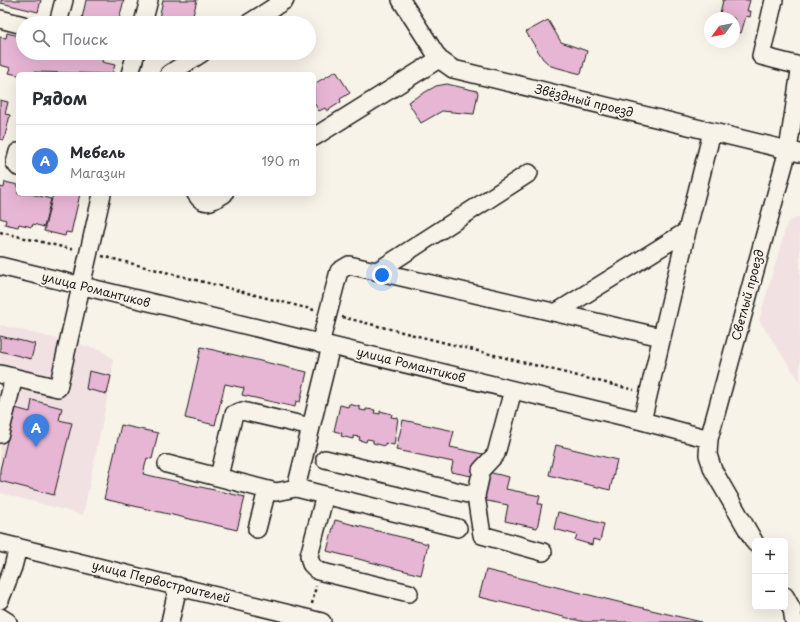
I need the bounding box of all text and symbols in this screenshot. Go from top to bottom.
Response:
north arrow [704,12,740,48]
search box [16,16,316,60]
icon: search [30,27,52,49]
text: Поиск [62,27,108,50]
street label: Звёздный проезд [533,79,636,121]
text: Рядом [32,85,87,111]
text: Мебель [70,140,125,163]
text: A [40,151,50,170]
text: 190 m [261,151,300,170]
text: Магазин [70,163,126,182]
street label: Светлый проезд [726,247,768,342]
your location [372,265,392,285]
street label: улица Романтиков [40,267,152,311]
street label: улица Романтиков [355,342,467,386]
pin: A [23,414,49,447]
map controls [752,538,788,610]
button: + [752,538,788,574]
street label: улица Первостроителей [90,555,232,607]
button: − [752,574,788,610]

